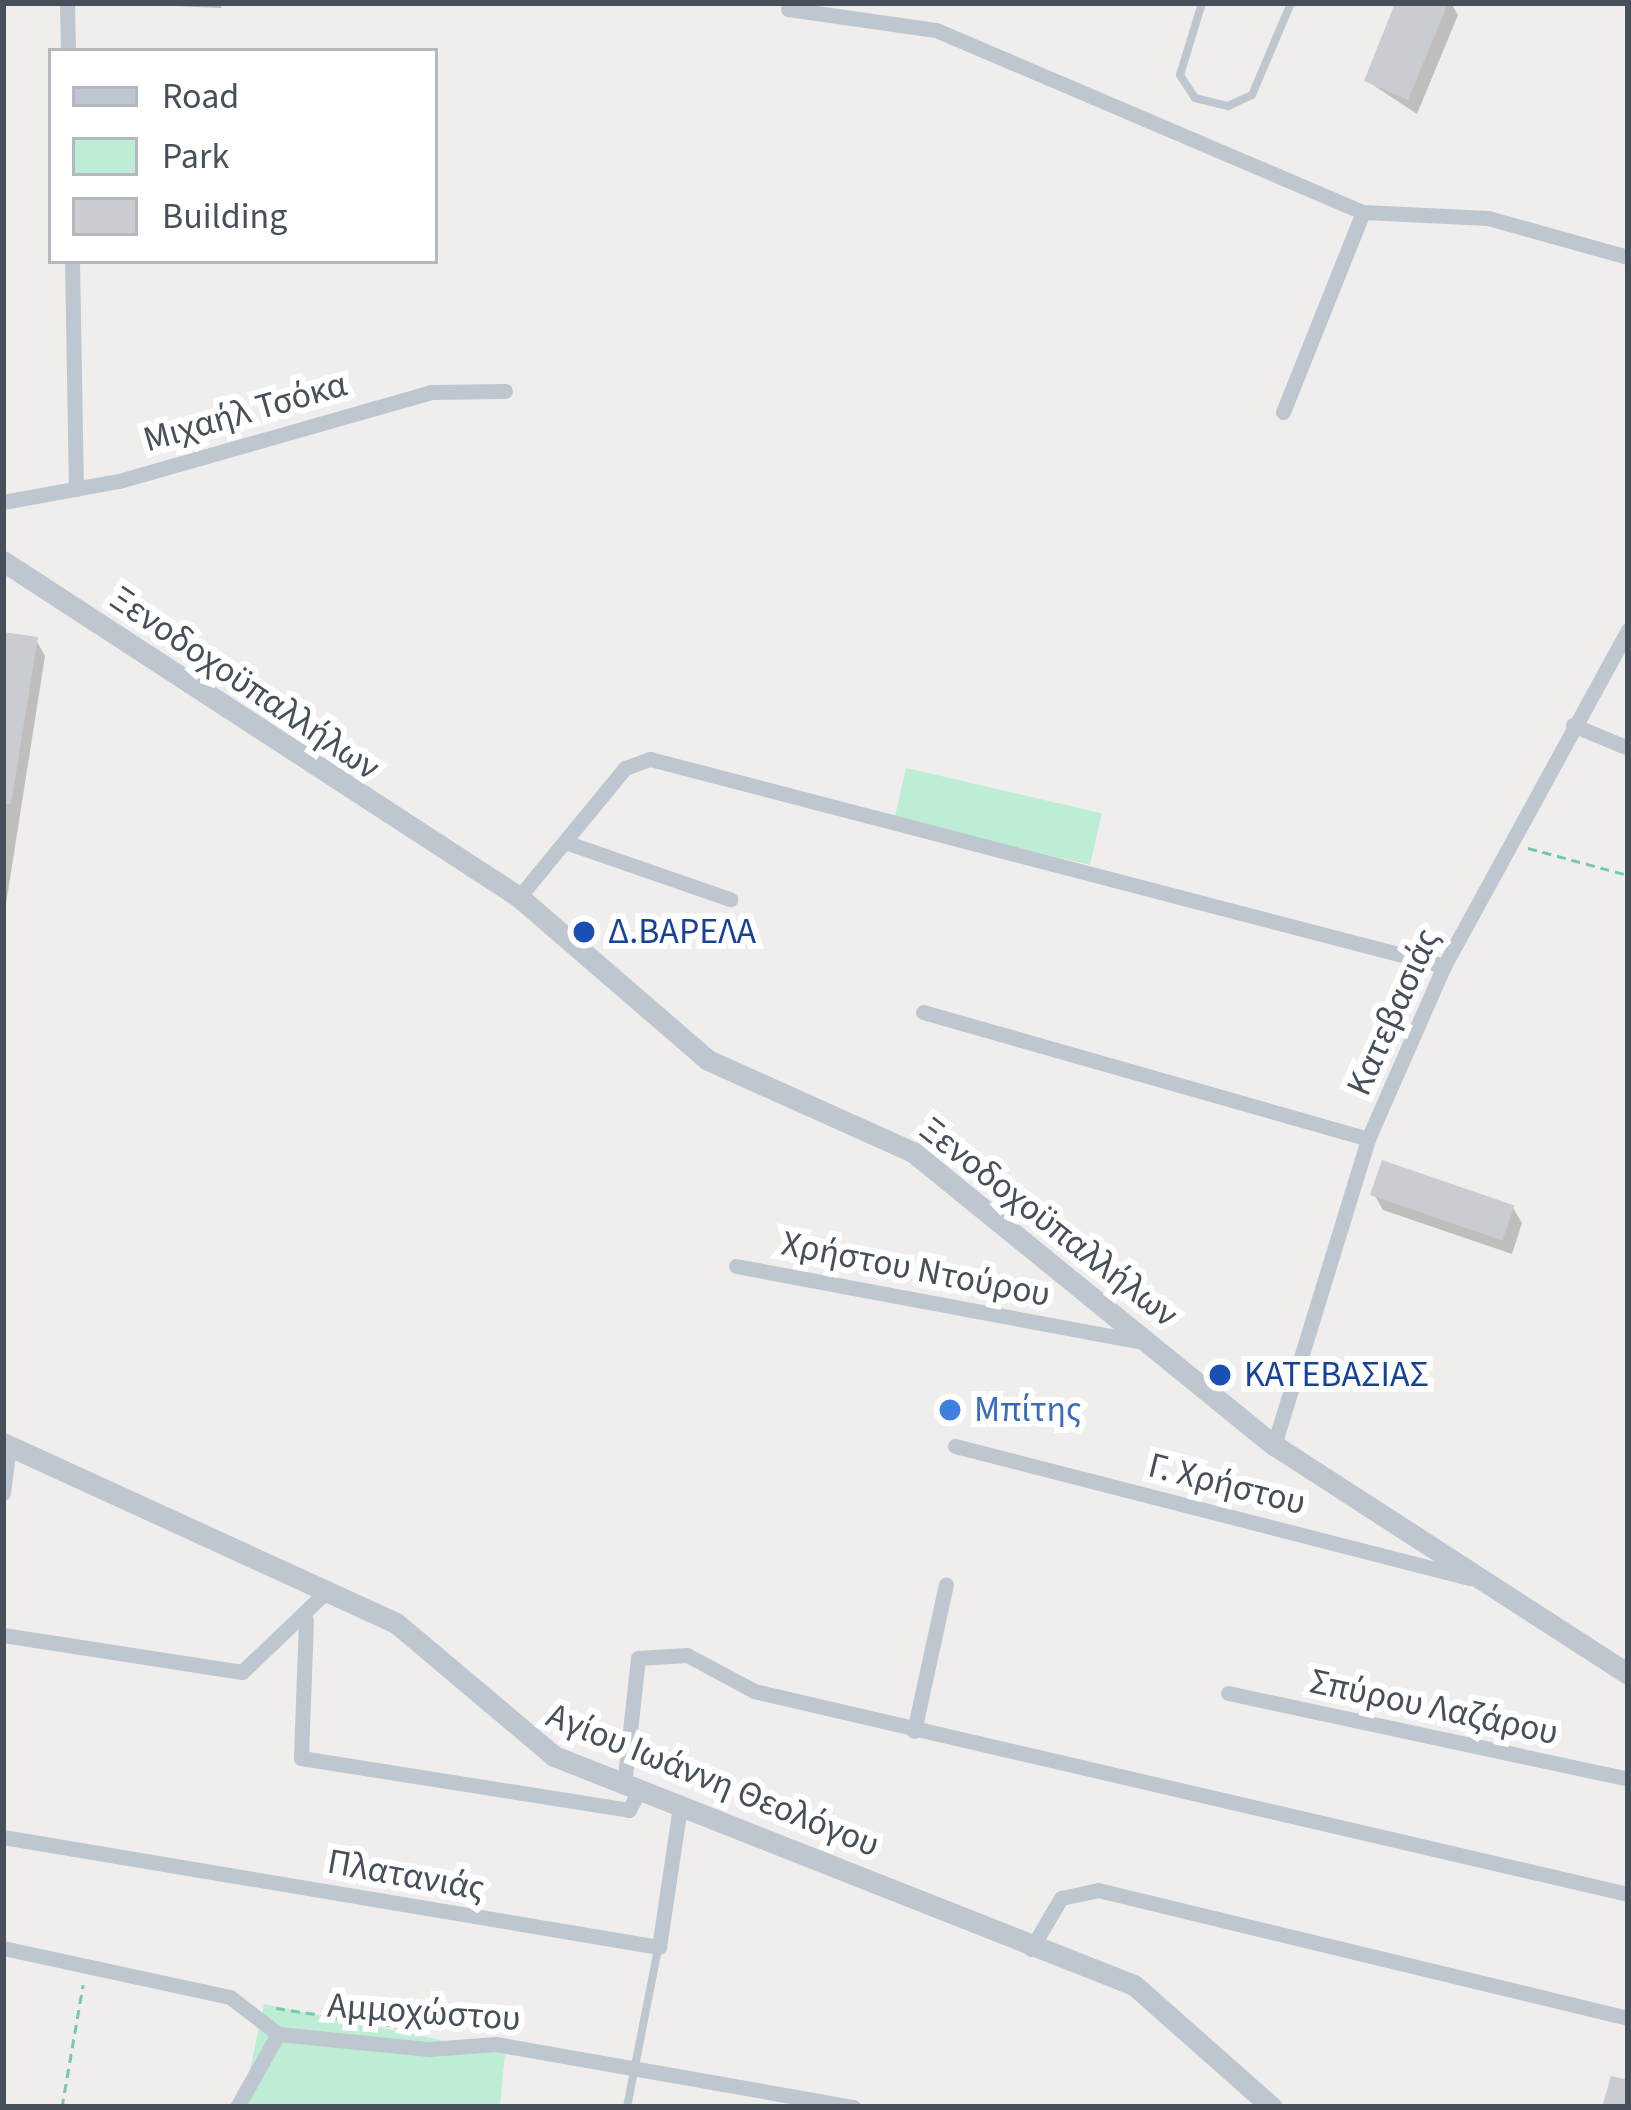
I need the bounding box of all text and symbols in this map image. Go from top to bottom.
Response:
legend [48,48,438,264]
text: Road [162,71,239,122]
text: Park [162,131,229,182]
text: Building [162,191,287,242]
street label: Μιχαήλ Τσόκα [138,362,352,462]
street label: Ξενοδοχοϋπαλλήλων [102,577,388,789]
place label: Δ.ΒΑΡΕΛΑ [608,910,756,954]
marker: Δ.ΒΑΡΕΛΑ [571,919,597,945]
street label: Κατεβασιάς [1337,922,1449,1102]
street label: Ξενοδοχοϋπαλλήλων [911,1108,1187,1336]
street label: Χρήστου Ντούρου [778,1222,1054,1316]
place label: ΚΑΤΕΒΑΣΙΑΣ [1244,1353,1429,1397]
marker: ΚΑΤΕΒΑΣΙΑΣ [1207,1362,1233,1388]
place label: Μπίτης [974,1388,1081,1432]
marker: Μπίτης [937,1397,963,1423]
street label: Γ. Χρήστου [1144,1444,1310,1524]
street label: Σπύρου Λαζάρου [1306,1660,1562,1754]
street label: Αγίου Ιωάννη Θεολόγου [541,1694,885,1866]
street label: Πλατανιάς [324,1840,488,1910]
street label: Αμμοχώστου [326,1984,522,2040]

